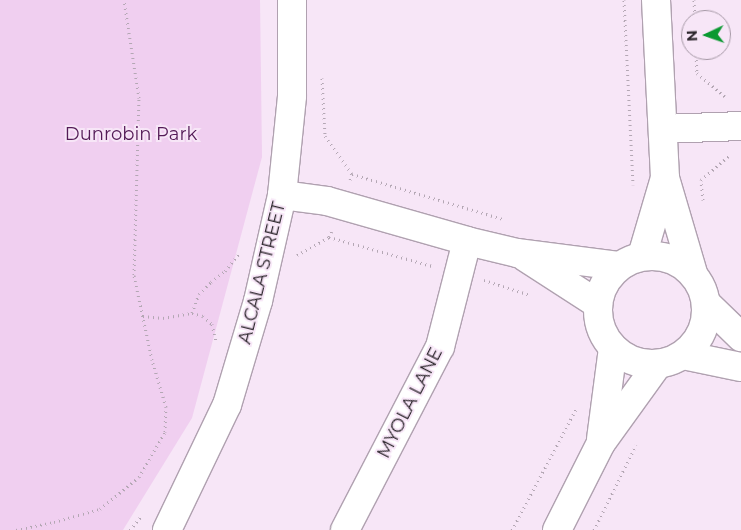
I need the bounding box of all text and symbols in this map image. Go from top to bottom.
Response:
north arrow [681,10,731,60]
text: N [683,30,701,42]
park label: Dunrobin Park [65,123,197,145]
street label: ALCALA STREET [234,200,290,346]
street label: MYOLA LANE [373,344,447,462]

